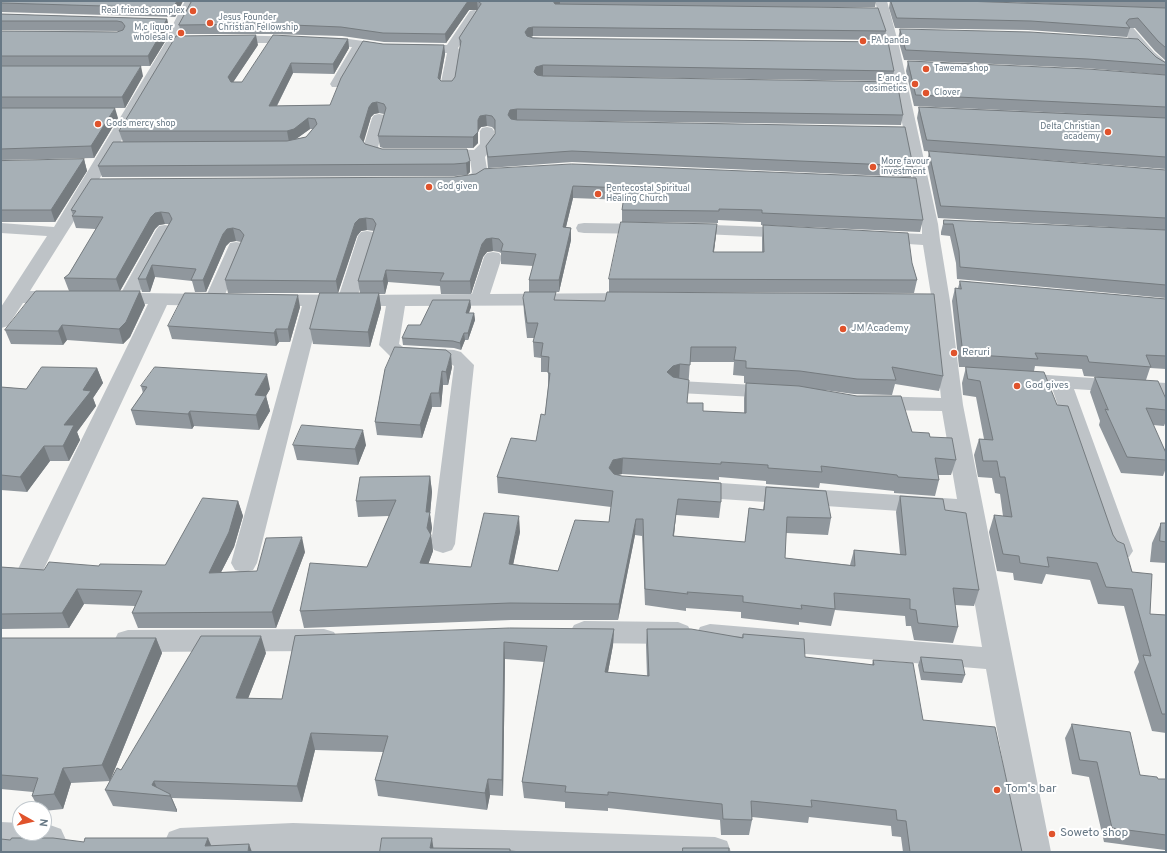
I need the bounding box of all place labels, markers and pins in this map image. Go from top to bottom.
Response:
place label: Real friends complex [101,6,185,16]
marker: Real friends complex [188,6,198,16]
place label: Jesus Founder Christian Fellowship [218,13,298,34]
marker: Jesus Founder Christian Fellowship [205,18,215,28]
place label: M,c liquor wholesale [133,23,173,44]
marker: M,c liquor wholesale [176,28,186,38]
marker: PA banda [858,36,868,46]
place label: PA banda [871,36,909,46]
marker: Tawema shop [921,64,931,74]
place label: Tawema shop [934,64,989,74]
place label: E and e cosimetics [864,74,907,95]
marker: E and e cosimetics [910,79,920,89]
marker: Clover [921,88,931,98]
place label: Clover [934,88,960,98]
marker: Gods mercy shop [93,119,103,129]
place label: Gods mercy shop [106,119,176,129]
place label: Delta Christian academy [1040,122,1100,143]
marker: Delta Christian academy [1103,127,1113,137]
place label: More favour investment [881,157,929,178]
marker: More favour investment [868,162,878,172]
marker: God given [424,182,434,192]
place label: God given [437,182,477,192]
place label: Pentecostal Spiritual Healing Church [606,184,690,205]
marker: Pentecostal Spiritual Healing Church [593,189,603,199]
place label: JM Academy [851,323,909,335]
marker: JM Academy [838,324,848,334]
place label: Reruri [962,347,990,359]
marker: Reruri [949,348,959,358]
place label: God gives [1025,380,1069,392]
marker: God gives [1012,381,1022,391]
place label: Tom's bar [1005,783,1057,797]
marker: Tom's bar [992,785,1002,795]
place label: Soweto shop [1060,827,1128,841]
marker: Soweto shop [1047,829,1057,839]

